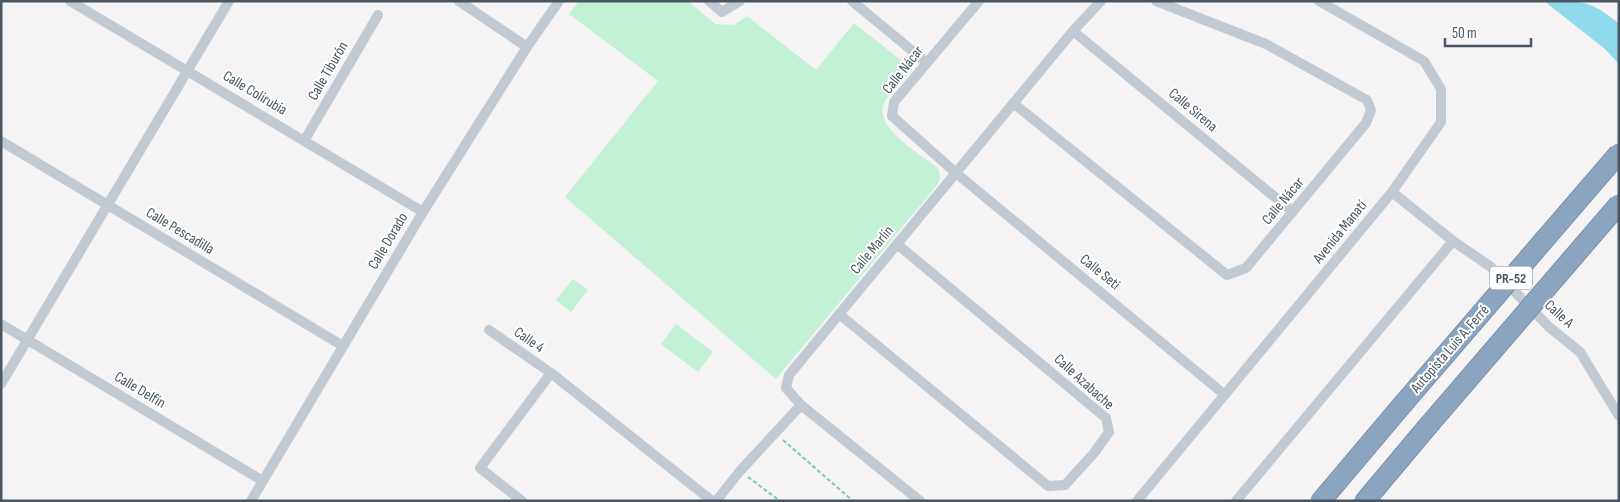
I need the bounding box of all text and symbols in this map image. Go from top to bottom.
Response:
scale bar [1445,15,1531,47]
text: 50 m [1452,24,1477,43]
street label: Calle Tiburón [304,38,352,104]
street label: Calle Nácar [878,42,928,98]
street label: Calle Colirubia [219,66,291,120]
street label: Calle Sirena [1165,84,1222,136]
street label: Calle Nácar [1258,173,1309,229]
street label: Avenida Manatí [1308,196,1371,268]
street label: Calle Pescadilla [142,203,218,259]
street label: Calle Dorado [364,209,412,273]
street label: Calle Marlín [846,222,898,278]
street label: Calle Seti [1076,250,1124,294]
road number: PR-52 [1490,266,1532,290]
street label: Calle A [1540,296,1578,333]
street label: Autopista Luis A. Ferré [1406,301,1493,398]
street label: Calle 4 [510,323,548,357]
street label: Calle Azabache [1050,350,1118,414]
street label: Calle Delfín [111,367,169,413]

